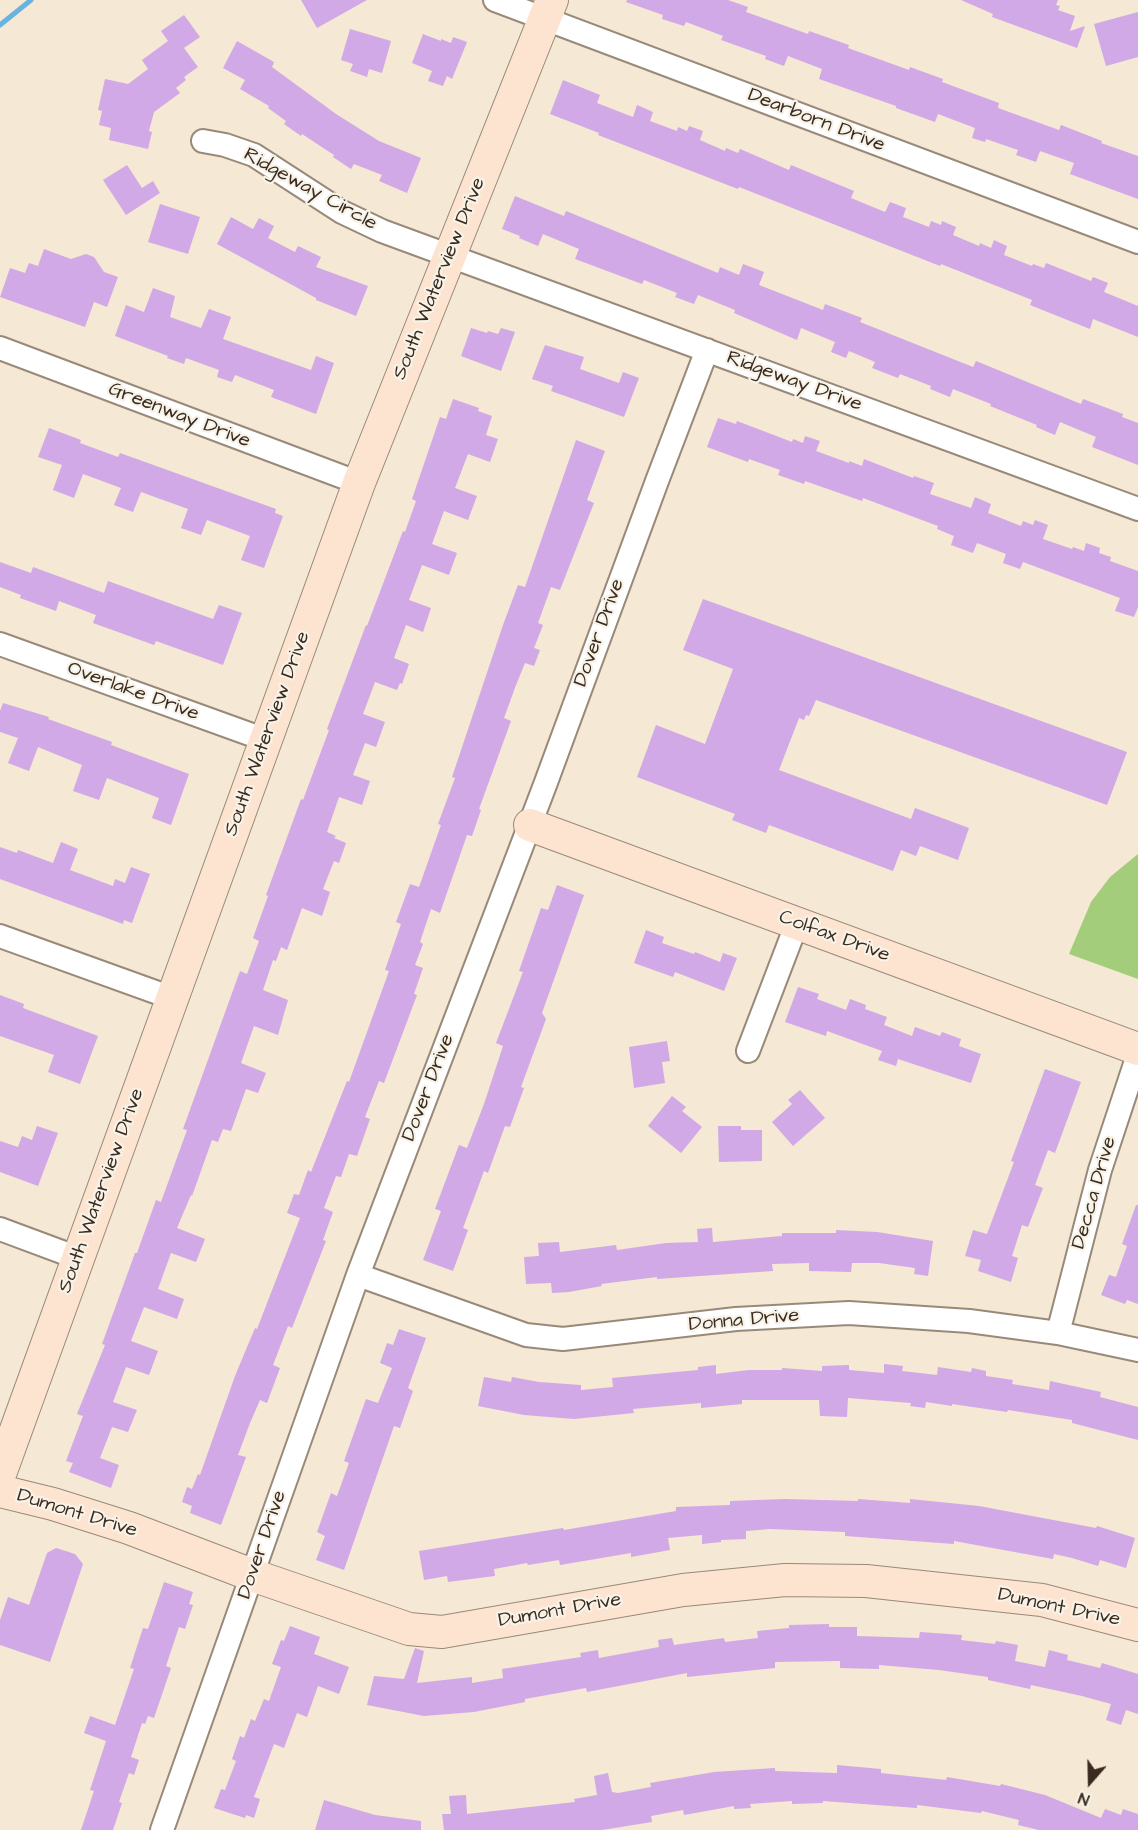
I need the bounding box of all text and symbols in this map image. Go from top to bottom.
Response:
street label: Dearborn Drive [744,84,888,158]
street label: Ridgeway Circle [239,143,381,237]
street label: South Waterview Drive [388,174,492,384]
street label: Ridgeway Drive [723,346,865,418]
street label: Greenway Drive [105,378,253,454]
street label: Dover Drive [569,576,631,690]
street label: South Waterview Drive [220,629,316,839]
street label: Overlake Drive [64,657,202,727]
street label: Colfax Drive [775,906,893,968]
street label: Dover Drive [398,1031,460,1145]
street label: South Waterview Drive [54,1086,150,1296]
street label: Decca Drive [1068,1134,1122,1252]
street label: Donna Drive [688,1304,800,1338]
street label: Dumont Drive [14,1484,140,1544]
street label: Dover Drive [233,1488,293,1602]
street label: Dumont Drive [996,1583,1122,1633]
street label: Dumont Drive [497,1588,623,1634]
north arrow [1060,1752,1120,1812]
text: N [1075,1787,1092,1811]

